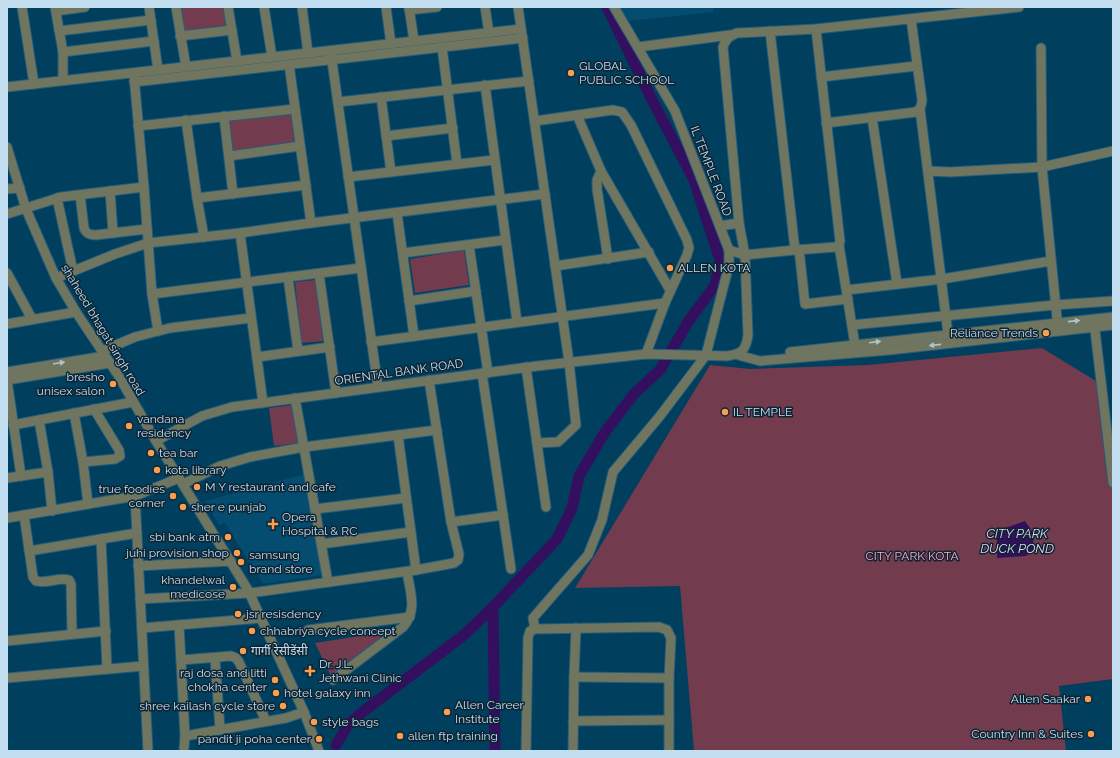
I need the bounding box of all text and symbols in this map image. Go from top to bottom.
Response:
place label: GLOBAL PUBLIC SCHOOL [579,59,674,87]
marker: GLOBAL PUBLIC SCHOOL [566,68,576,78]
street label: IL TEMPLE ROAD [687,124,735,218]
place label: ALLEN KOTA [678,261,750,275]
street label: shaheed bhagat singh road [58,262,148,398]
marker: ALLEN KOTA [665,263,675,273]
one-way arrow [1068,317,1080,324]
place label: Reliance Trends [950,326,1038,340]
marker: Reliance Trends [1041,328,1051,338]
one-way arrow [869,339,881,345]
one-way arrow [929,342,941,348]
street label: ORIENTAL BANK ROAD [334,356,465,388]
one-way arrow [53,360,65,366]
place label: bresho unisex salon [37,370,105,398]
marker: bresho unisex salon [108,379,118,389]
place label: IL TEMPLE [733,405,792,419]
marker: IL TEMPLE [720,407,730,417]
place label: vandana residency [137,412,191,440]
marker: vandana residency [124,421,134,431]
place label: tea bar [159,446,199,460]
marker: tea bar [146,448,156,458]
place label: kota library [165,463,227,477]
marker: kota library [152,465,162,475]
place label: M Y restaurant and cafe [205,480,336,494]
place label: true foodies corner [99,482,166,510]
marker: M Y restaurant and cafe [192,482,202,492]
marker: true foodies corner [168,491,178,501]
place label: sher e punjab [191,500,266,514]
marker: sher e punjab [178,502,188,512]
place label: Opera Hospital & RC [282,510,357,538]
marker: Opera Hospital & RC [267,518,279,530]
water label: CITY PARK DUCK POND [980,526,1054,556]
place label: sbi bank atm [149,530,220,544]
marker: sbi bank atm [223,532,233,542]
place label: juhi provision shop [124,546,229,560]
marker: juhi provision shop [232,548,242,558]
place label: samsung brand store [249,548,313,576]
park label: CITY PARK KOTA [866,549,959,563]
marker: samsung brand store [236,557,246,567]
place label: khandelwal medicose [161,573,226,601]
marker: khandelwal medicose [228,582,238,592]
place label: jsr resisdency [244,607,322,621]
marker: jsr resisdency [233,609,243,619]
place label: chhabriya cycle concept [260,624,396,638]
marker: chhabriya cycle concept [247,626,257,636]
place label: गार्गी रेसीडेंसी [251,643,308,658]
marker: गार्गी रेसीडेंसी [238,646,248,656]
place label: Dr. J.L. Jethwani Clinic [319,657,402,685]
marker: Dr. J.L. Jethwani Clinic [304,665,316,677]
place label: raj dosa and litti chokha center [180,666,268,694]
marker: raj dosa and litti chokha center [270,675,280,685]
place label: hotel galaxy inn [284,686,371,700]
marker: hotel galaxy inn [271,688,281,698]
place label: Allen Saakar [1011,692,1081,706]
marker: Allen Saakar [1083,694,1093,704]
place label: Allen Career Institute [455,698,525,726]
place label: shree kailash cycle store [139,699,275,713]
marker: shree kailash cycle store [278,701,288,711]
marker: Allen Career Institute [442,707,452,717]
place label: style bags [322,715,379,729]
marker: style bags [309,717,319,727]
place label: Country Inn & Suites [971,727,1083,741]
place label: allen ftp training [408,729,498,743]
marker: Country Inn & Suites [1086,729,1096,739]
marker: allen ftp training [395,731,405,741]
place label: pandit ji poha center [198,732,312,746]
marker: pandit ji poha center [314,734,324,744]

